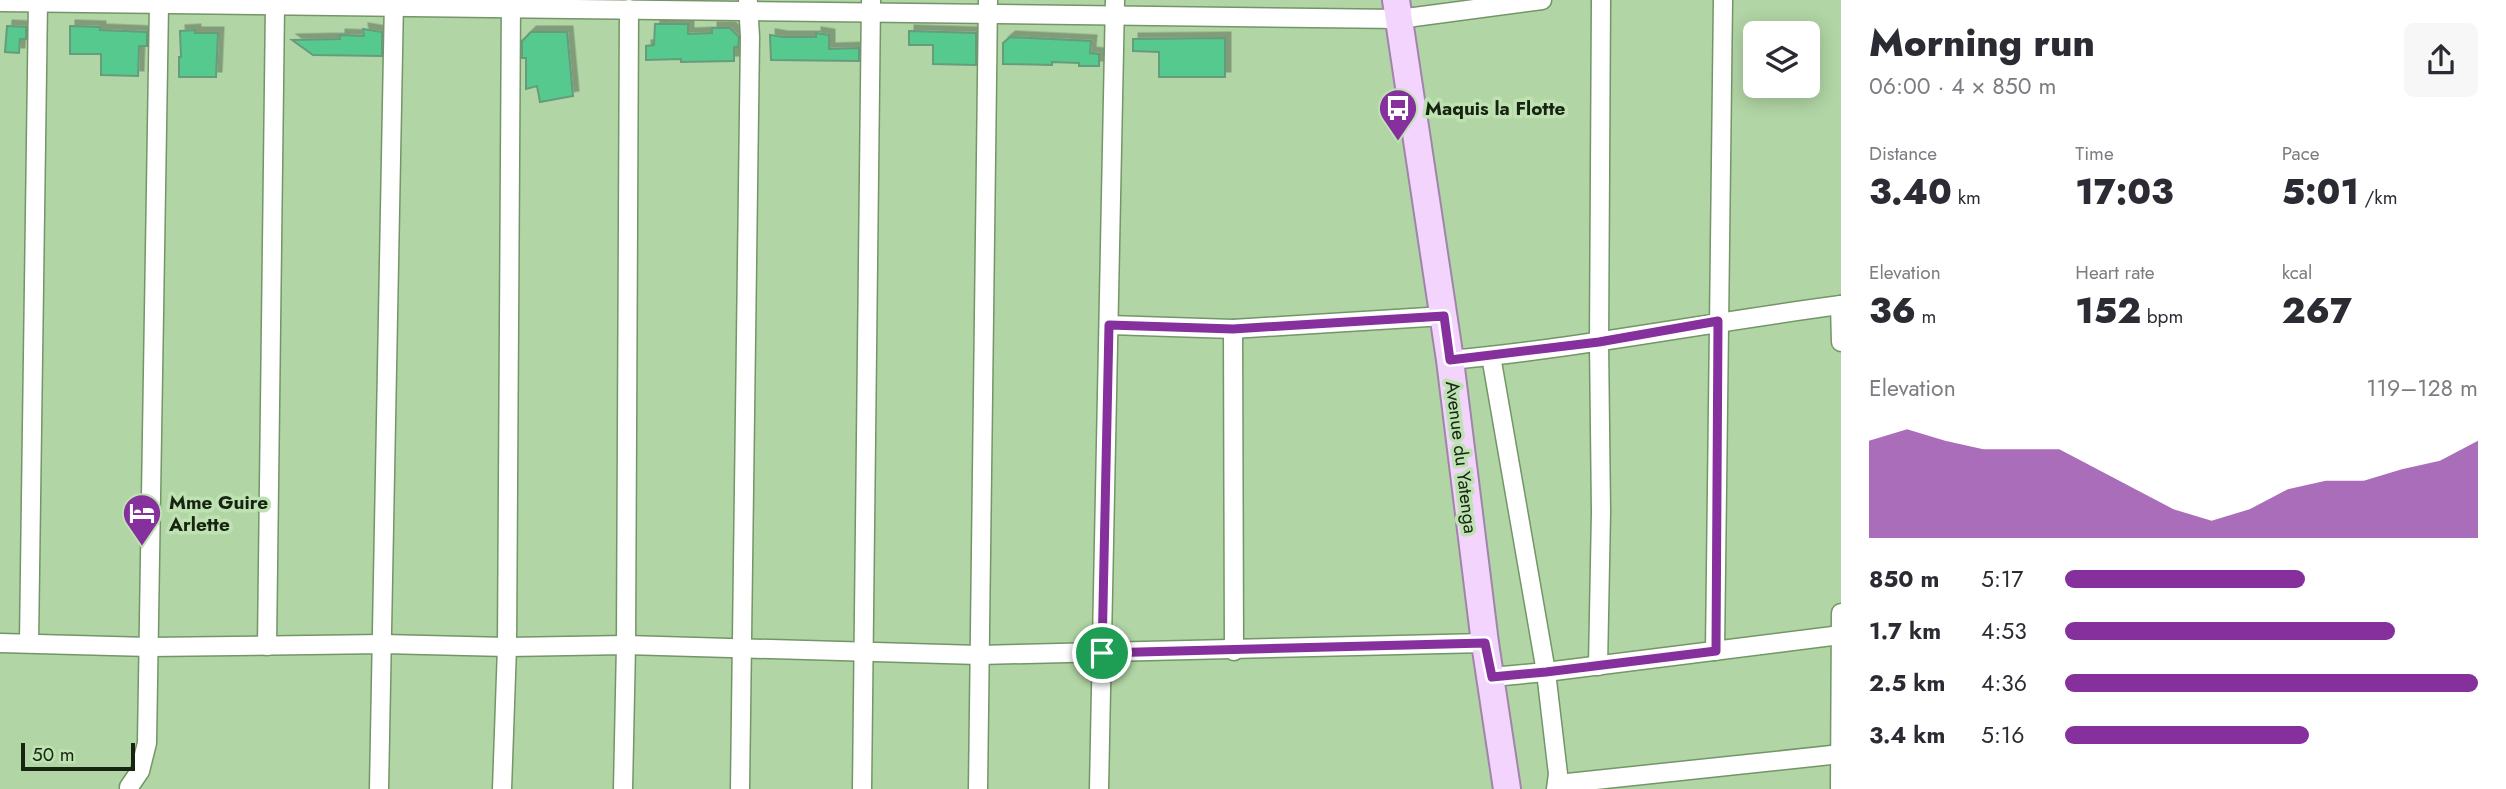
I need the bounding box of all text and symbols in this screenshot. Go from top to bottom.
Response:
text: Morning run [1869,15,2095,70]
map controls [1743,21,1820,98]
button: layers [1743,21,1820,98]
button: share [2404,23,2478,97]
text: 06:00 · 4 × 850 m [1869,69,2056,103]
bus stop icon: Maquis la Flotte [1377,87,1419,142]
place label: Maquis la Flotte [1425,95,1565,122]
text: Distance [1869,140,1937,167]
text: Time [2075,140,2114,167]
text: Pace [2282,140,2320,167]
text: 3.40 [1869,167,1952,217]
text: 17:03 [2075,167,2174,217]
text: 5:01 [2282,167,2359,217]
text: km [1952,184,1981,211]
text: /km [2359,184,2398,211]
text: Elevation [1869,259,1941,286]
text: Heart rate [2075,259,2155,286]
text: kcal [2282,259,2312,286]
text: 36 [1869,286,1916,336]
text: 152 [2075,286,2141,336]
text: 267 [2282,286,2352,336]
text: m [1916,303,1936,330]
text: bpm [2141,303,2183,330]
text: Elevation [1869,371,1956,405]
text: 119–128 m [2366,371,2478,405]
street label: Avenue du Yatenga [1439,379,1484,535]
place label: Mme Guire Arlette [168,489,268,538]
hotel icon: Mme Guire Arlette [121,492,163,547]
text: 850 m [1869,562,1939,596]
text: 5:17 [1981,562,2023,596]
text: 1.7 km [1869,614,1941,648]
text: 4:53 [1981,614,2027,648]
pin [1072,623,1132,683]
icon: arrive [1083,634,1121,672]
text: 2.5 km [1869,666,1945,700]
text: 4:36 [1981,666,2027,700]
text: 3.4 km [1869,718,1945,752]
text: 5:16 [1981,718,2024,752]
scale bar [21,740,135,772]
text: 50 m [32,741,75,768]

